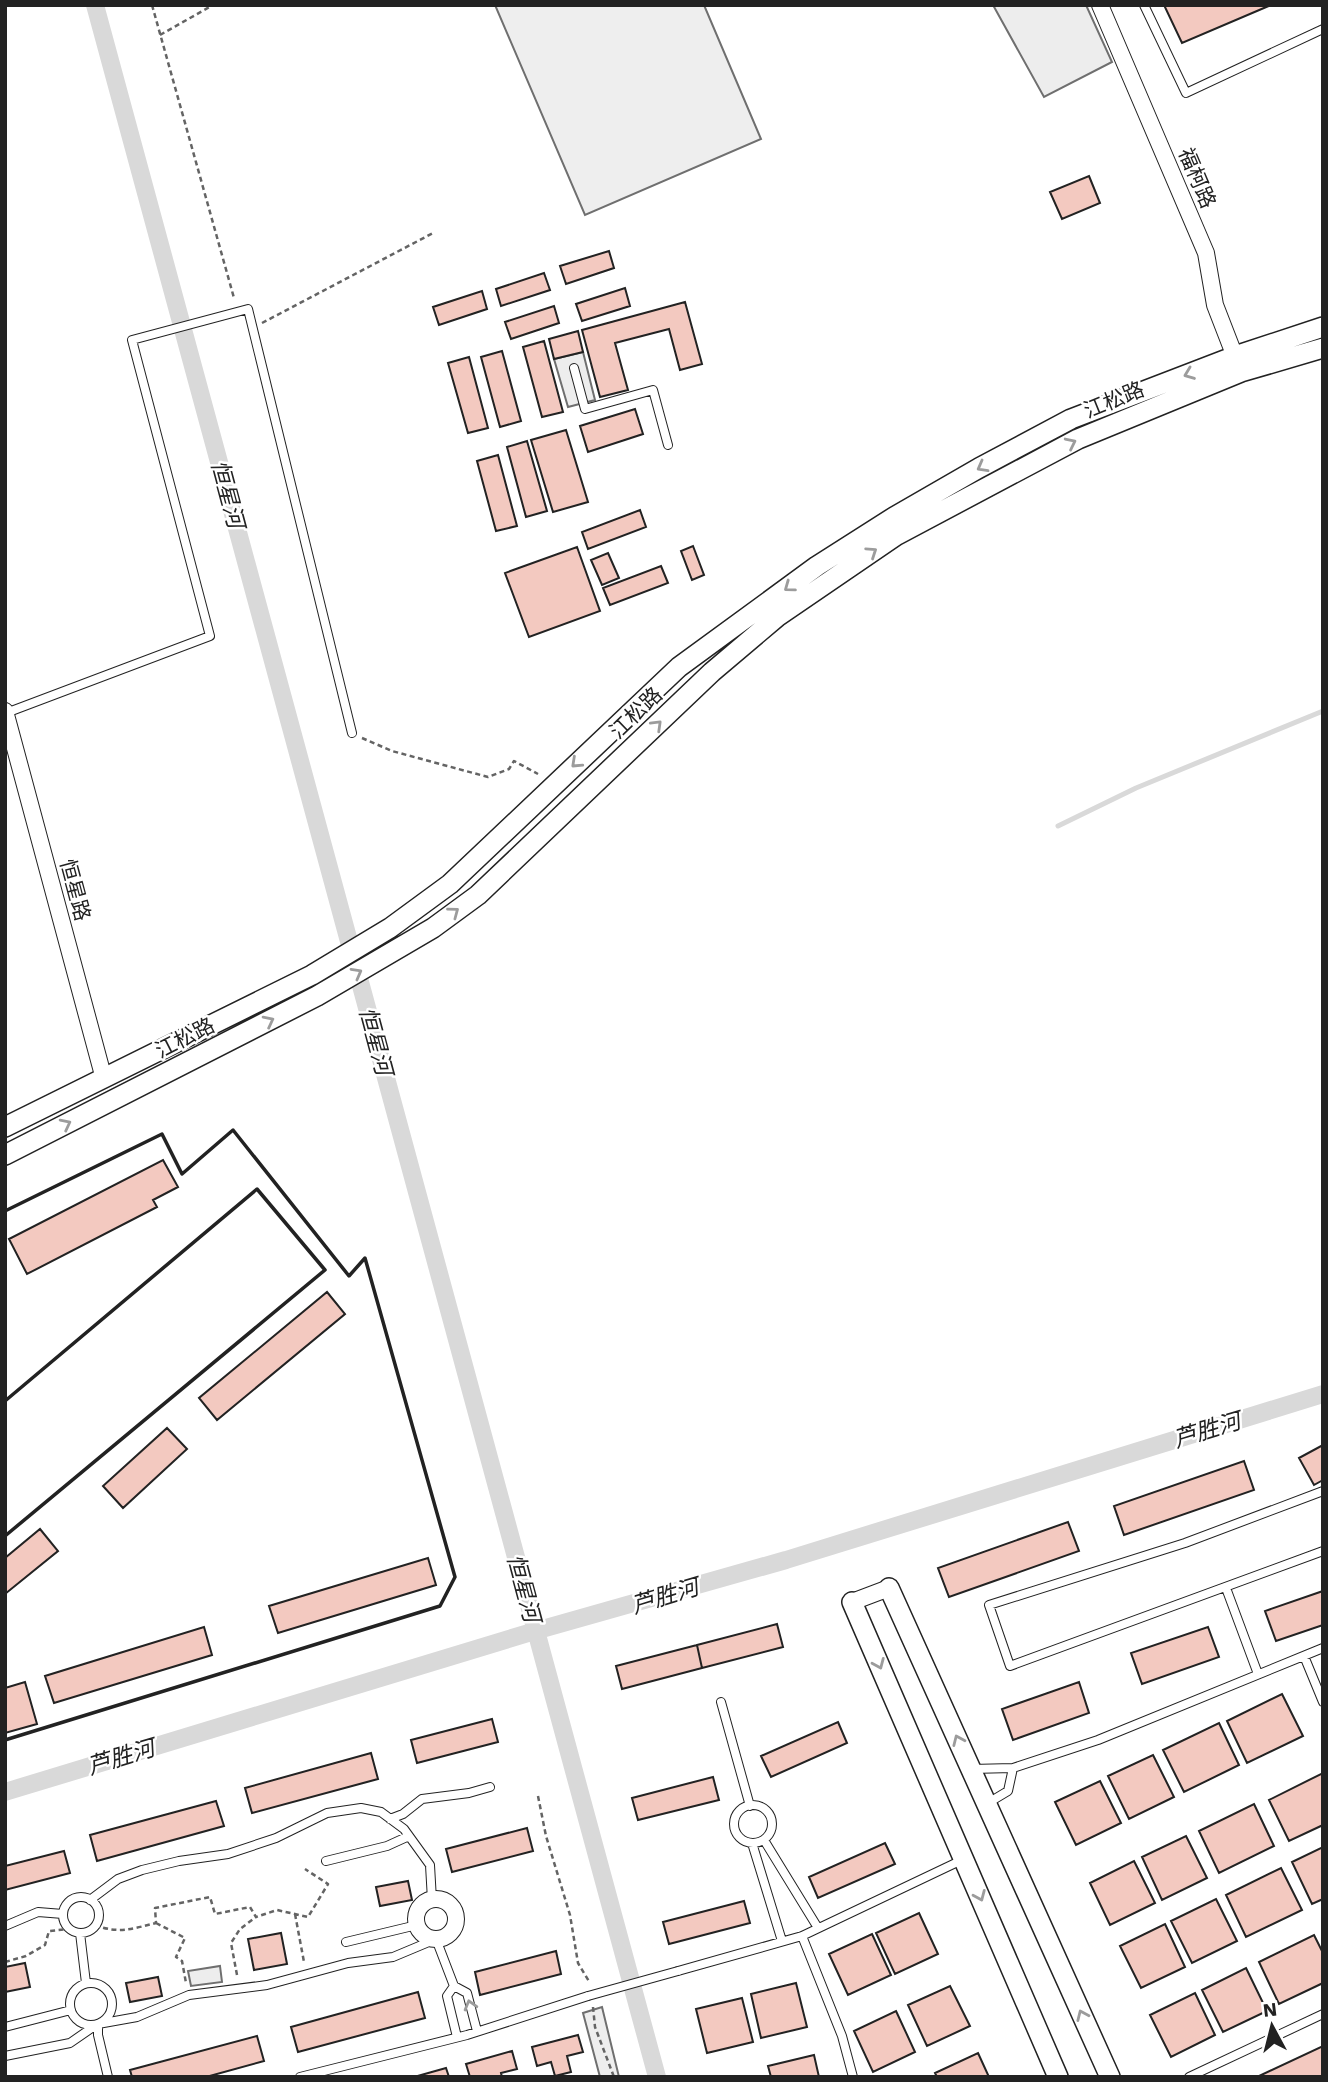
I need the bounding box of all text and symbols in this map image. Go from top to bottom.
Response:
street label: 福柯路 [1174,144,1221,212]
one-way arrow [1184,365,1196,379]
street label: 江松路 [1080,376,1148,423]
one-way arrow [1064,437,1076,451]
water label: 恒星河 [206,457,251,535]
one-way arrow [976,459,989,472]
one-way arrow [864,547,877,560]
one-way arrow [784,579,797,591]
street label: 江松路 [604,682,667,744]
one-way arrow [648,720,661,733]
one-way arrow [571,755,584,767]
street label: 恒星路 [55,856,96,924]
one-way arrow [446,908,459,921]
one-way arrow [350,968,363,981]
water label: 恒星河 [354,1004,399,1082]
street label: 江松路 [151,1012,219,1063]
one-way arrow [262,1015,274,1029]
one-way arrow [59,1119,72,1133]
water label: 芦胜河 [1170,1406,1248,1453]
water label: 恒星河 [502,1551,547,1629]
water label: 芦胜河 [628,1572,706,1619]
one-way arrow [871,1657,885,1670]
water label: 芦胜河 [84,1733,162,1780]
one-way arrow [952,1735,966,1748]
one-way arrow [971,1889,985,1901]
north arrow [1237,1991,1307,2061]
text: N [1262,1997,1278,2022]
one-way arrow [464,1999,478,2011]
one-way arrow [1076,2009,1090,2022]

